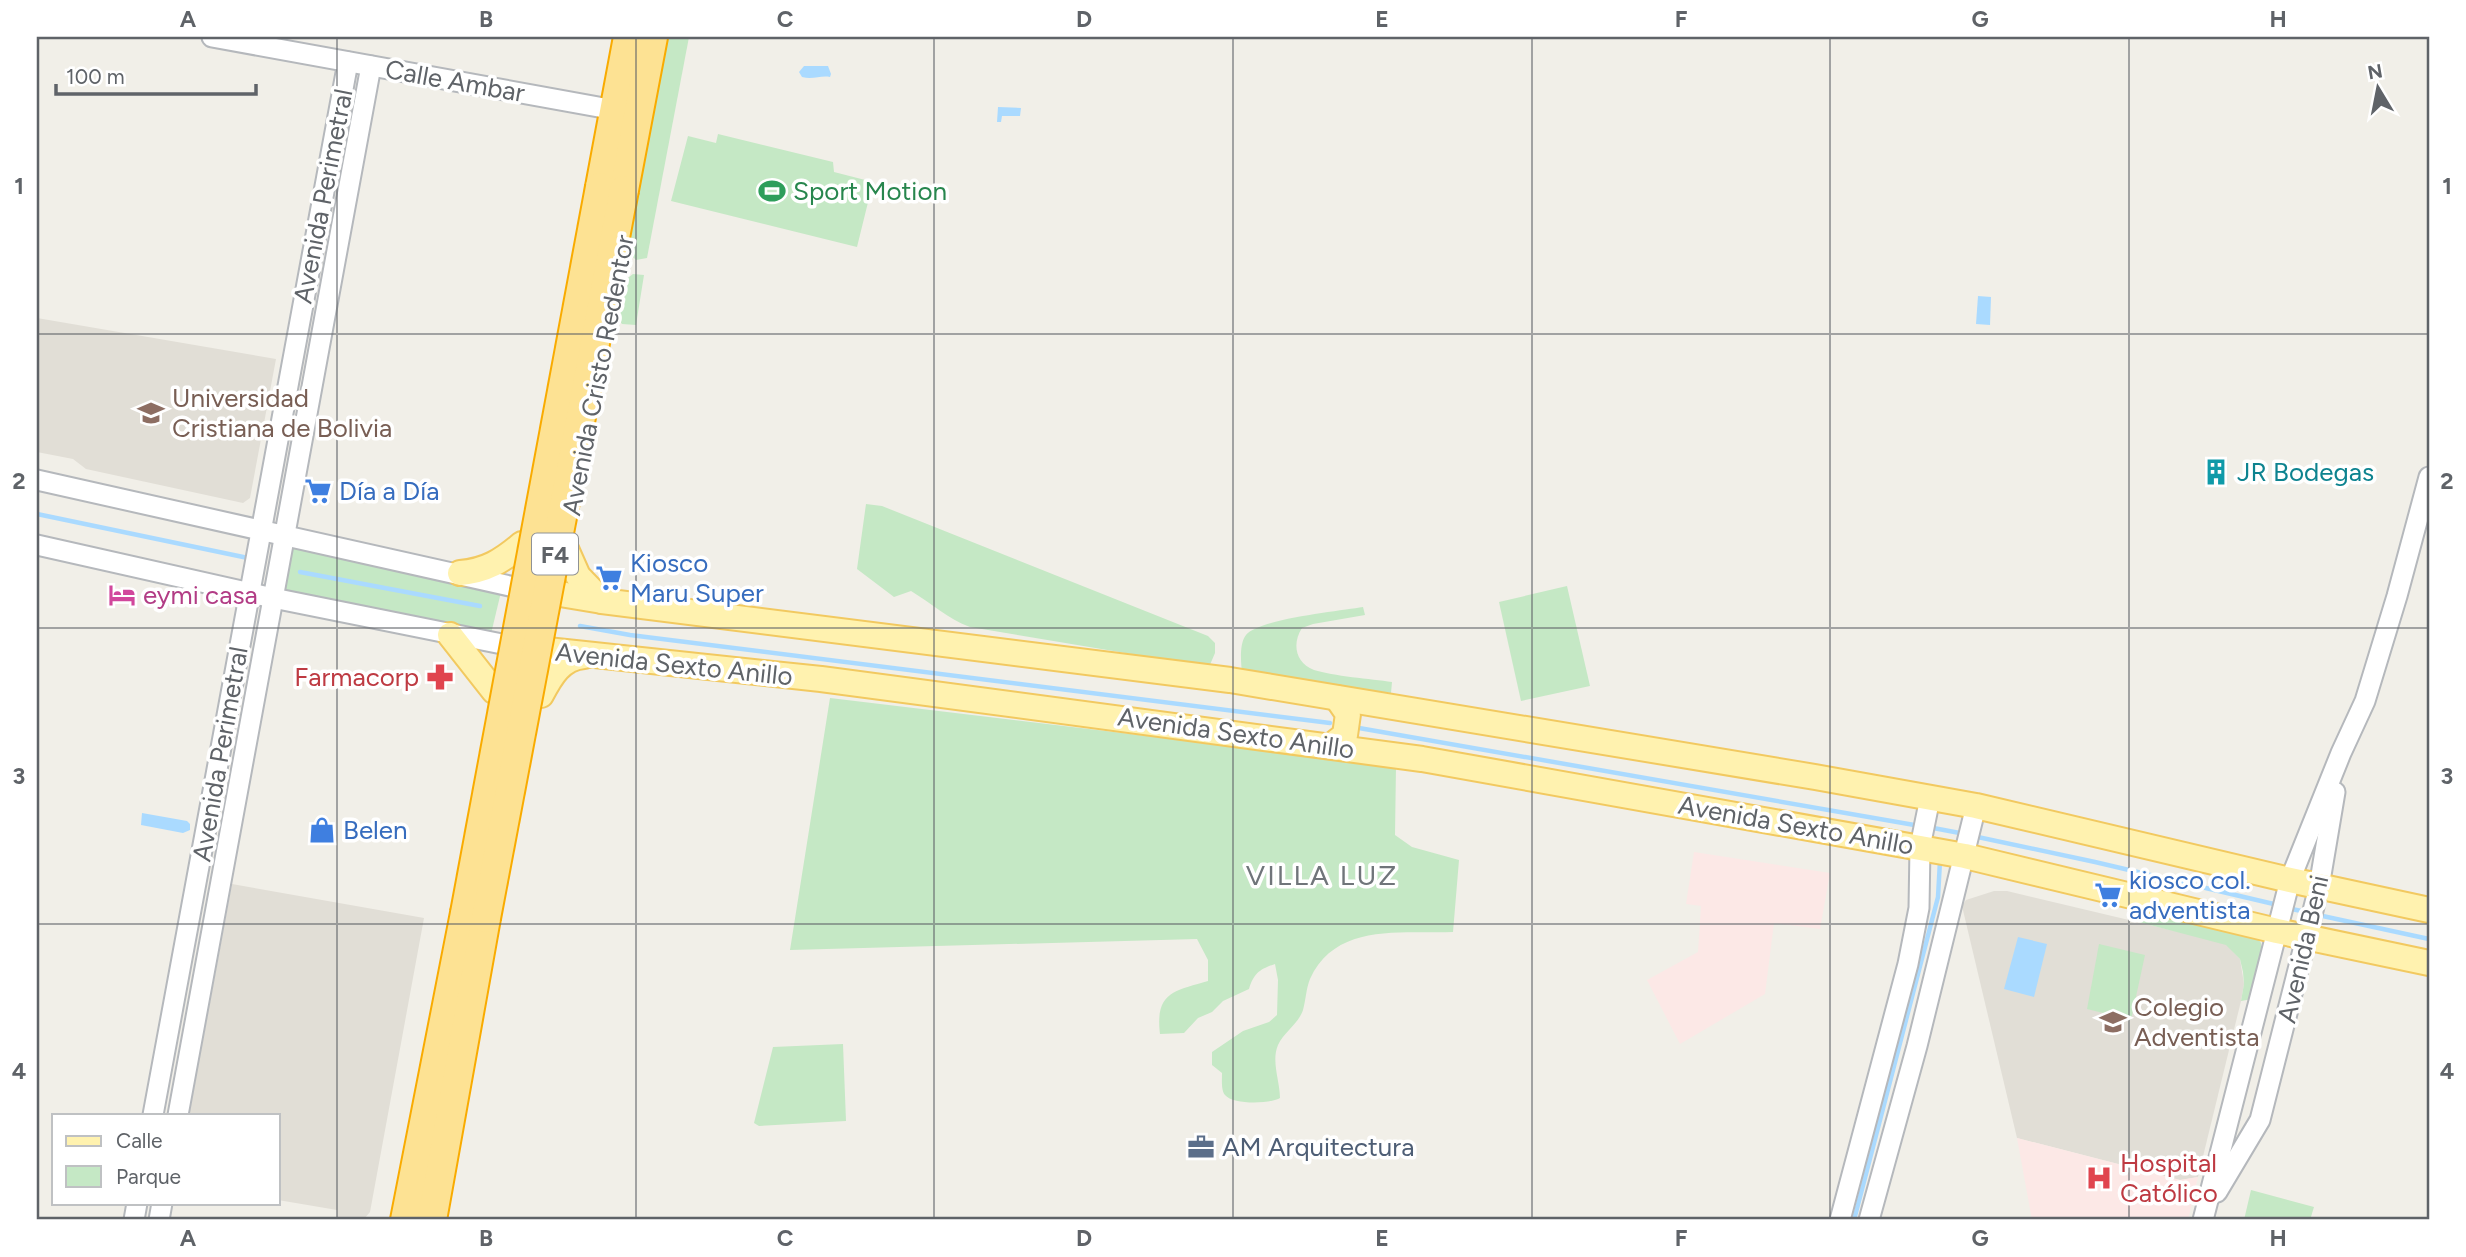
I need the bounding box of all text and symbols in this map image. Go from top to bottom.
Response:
text: A [180,5,197,33]
text: B [479,5,493,33]
text: C [777,5,794,33]
text: D [1076,5,1092,33]
text: E [1375,5,1389,33]
text: F [1675,5,1688,33]
text: G [1971,5,1989,33]
text: H [2269,5,2287,33]
scale bar [56,52,256,96]
north arrow [2344,52,2414,122]
street label: Calle Ambar [383,53,527,109]
text: N [2366,59,2384,84]
text: 100 m [66,64,125,89]
street label: Avenida Perimetral [287,86,359,306]
text: 1 [14,172,24,200]
text: 1 [2442,172,2452,200]
place label: Sport Motion [793,175,947,207]
sports icon: Sport Motion [757,176,787,206]
street label: Avenida Cristo Redentor [555,232,641,518]
place label: Universidad Cristiana de Bolivia [172,382,392,444]
school or university icon: Universidad Cristiana de Bolivia [136,398,166,428]
place label: JR Bodegas [2237,456,2374,488]
building icon: JR Bodegas [2201,457,2231,487]
text: 2 [12,467,26,495]
text: 2 [2440,467,2454,495]
place label: Día a Día [339,475,439,507]
supermarket icon: Día a Día [303,476,333,506]
road number: F4 [532,534,578,574]
place label: Kiosco Maru Super [630,547,764,609]
supermarket icon: Kiosco Maru Super [594,563,624,593]
place label: eymi casa [143,579,258,611]
hotel icon: eymi casa [107,580,137,610]
street label: Avenida Sexto Anillo [554,636,794,692]
street label: Avenida Perimetral [185,644,255,864]
place label: Farmacorp [294,661,419,693]
pharmacy icon: Farmacorp [425,662,455,692]
street label: Avenida Sexto Anillo [1116,701,1356,765]
text: 3 [13,762,25,790]
text: 3 [2441,762,2453,790]
street label: Avenida Sexto Anillo [1676,789,1916,861]
place label: Belen [343,814,408,846]
shop icon: Belen [307,815,337,845]
district label: VILLA LUZ [1246,858,1398,892]
place label: kiosco col. adventista [2129,864,2251,926]
street label: Avenida Beni [2270,872,2336,1026]
supermarket icon: kiosco col. adventista [2093,880,2123,910]
place label: Colegio Adventista [2134,991,2260,1053]
school or university icon: Colegio Adventista [2098,1007,2128,1037]
text: 4 [12,1057,26,1085]
text: 4 [2440,1057,2454,1085]
legend [52,1114,280,1204]
text: Calle [116,1128,163,1153]
place label: AM Arquitectura [1222,1131,1414,1163]
office icon: AM Arquitectura [1186,1132,1216,1162]
place label: Hospital Católico [2120,1147,2218,1209]
hospital icon: Hospital Católico [2084,1163,2114,1193]
text: Parque [116,1164,181,1189]
text: A [180,1224,197,1252]
text: B [479,1224,493,1252]
text: C [777,1224,794,1252]
text: D [1076,1224,1092,1252]
text: E [1375,1224,1389,1252]
text: F [1675,1224,1688,1252]
text: G [1971,1224,1989,1252]
text: H [2269,1224,2287,1252]

